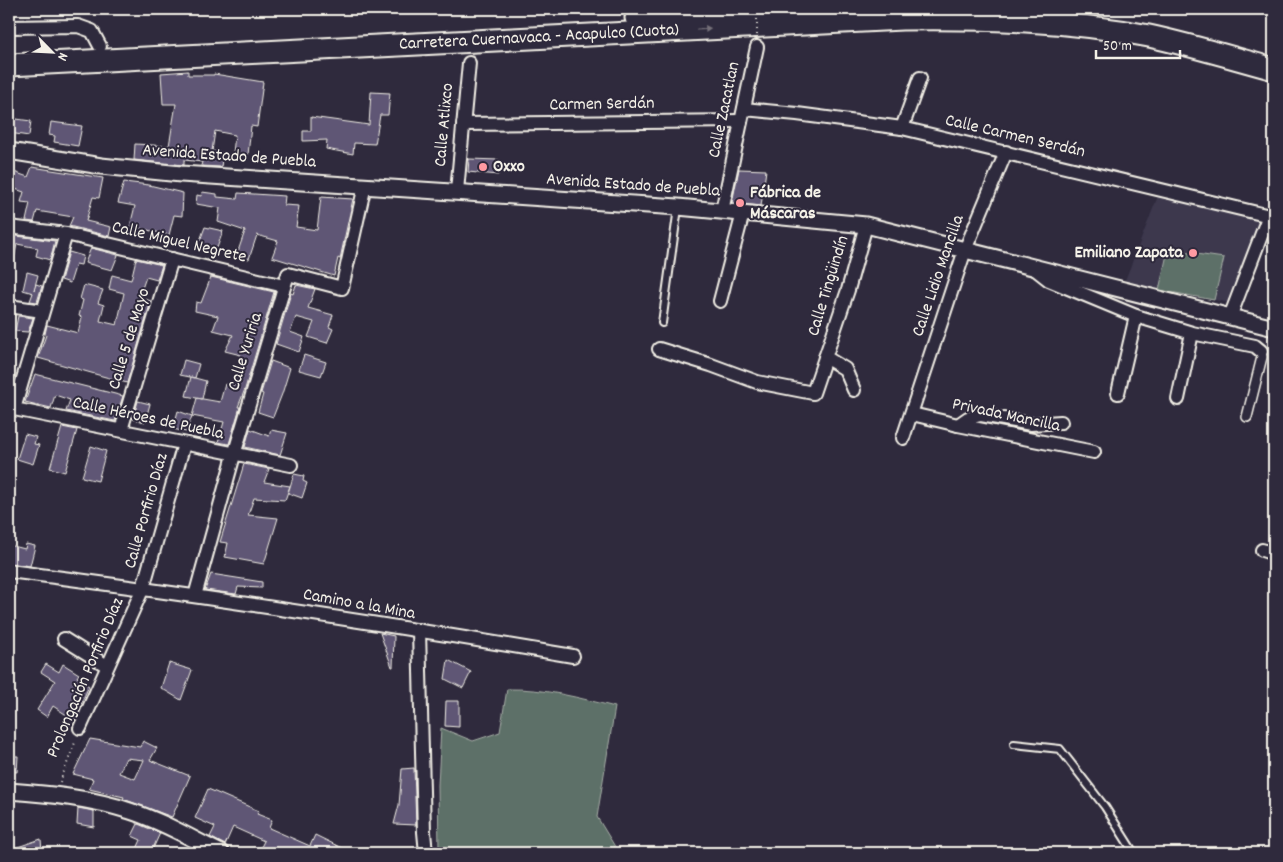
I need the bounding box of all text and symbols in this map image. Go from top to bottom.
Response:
street label: Carretera Cuernavaca - Acapulco (Cuota) [398,18,680,58]
one-way arrow [696,25,712,33]
north arrow [28,28,78,78]
scale bar [1096,28,1179,60]
text: 50 m [1103,36,1132,58]
text: N [51,49,73,64]
street label: Calle Zacatlan [703,60,747,160]
street label: Calle Atlixco [429,82,461,168]
street label: Carmen Serdán [549,92,655,118]
street label: Calle Carmen Serdán [943,109,1087,165]
street label: Avenida Estado de Puebla [141,138,317,176]
place label: Oxxo [493,155,525,180]
marker: Oxxo [477,161,489,173]
street label: Avenida Estado de Puebla [545,167,721,205]
place label: Fábrica de Máscaras [750,181,821,227]
marker: Fábrica de Máscaras [734,197,746,209]
street label: Calle Lidio Mancilla [906,211,972,340]
street label: Calle Miguel Negrete [109,215,249,271]
street label: Calle Tingüindín [802,233,856,339]
place label: Emiliano Zapata [1074,241,1184,266]
marker: Emiliano Zapata [1187,247,1199,259]
street label: Calle 5 de Mayo [103,285,157,393]
street label: Calle Yuriria [222,309,270,394]
street label: Calle Héroes de Puebla [70,391,226,447]
street label: Privada Mancilla [950,392,1063,440]
street label: Calle Porfirio Díaz [119,450,175,572]
street label: Camino a la Mina [301,583,418,627]
street label: Prolongación Porfirio Díaz [41,594,131,762]

